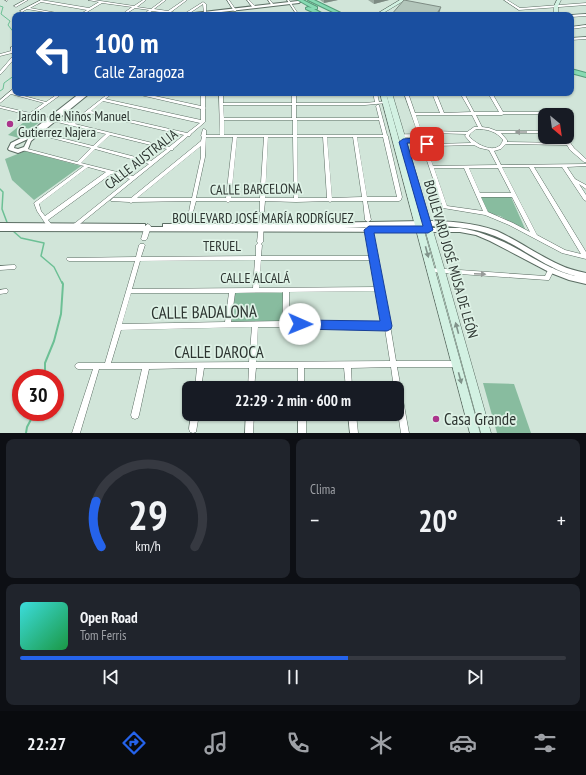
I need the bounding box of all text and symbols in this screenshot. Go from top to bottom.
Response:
text: 100 m [94,24,158,61]
icon: left [28,28,80,80]
text: Calle Zaragoza [94,60,185,83]
place label: Jardin de Niños Manuel Gutierrez Najera [17,107,131,141]
north arrow [538,108,574,144]
map controls [538,108,574,144]
marker: Jardin de Niños Manuel Gutierrez Najera [5,119,15,129]
street label: CALLE AUSTRALIA [101,125,181,193]
pin [410,127,444,161]
one-way arrow [514,129,527,135]
icon: arrive [416,133,438,155]
street label: BOULEVARD JOSÉ MUSA DE LEÓN [420,178,482,340]
street label: CALLE BARCELONA [210,179,303,199]
street label: BOULEVARD JOSÉ MARÍA RODRÍGUEZ [172,209,354,227]
street label: TERUEL [203,237,241,255]
one-way arrow [424,246,430,258]
street label: CALLE ALCALÁ [220,269,290,287]
one-way arrow [474,270,486,277]
street label: CALLE BADALONA [151,300,257,324]
position arrow [279,303,321,345]
one-way arrow [454,322,460,334]
street label: CALLE DAROCA [174,341,264,363]
speed limit sign: 30 [12,369,64,421]
one-way arrow [457,372,463,384]
text: 22:29 · 2 min · 600 m [235,391,351,410]
place label: Casa Grande [444,408,516,430]
marker: Casa Grande [431,414,441,424]
text: Clima [310,481,335,498]
text: 29 [128,487,168,540]
text: 20° [418,501,458,540]
text: − [310,506,319,534]
text: + [557,506,566,534]
text: km/h [135,535,161,554]
text: Open Road [80,608,138,627]
text: Tom Ferris [80,627,126,644]
icon: previous [100,666,122,688]
icon: pause [282,666,304,688]
icon: next [464,666,486,688]
icon: directions [120,729,148,757]
icon: music [202,729,230,757]
icon: phone [284,729,312,757]
icon: climate [367,729,395,757]
icon: car [449,729,477,757]
icon: filters [531,729,559,757]
text: 22:27 [27,732,66,755]

